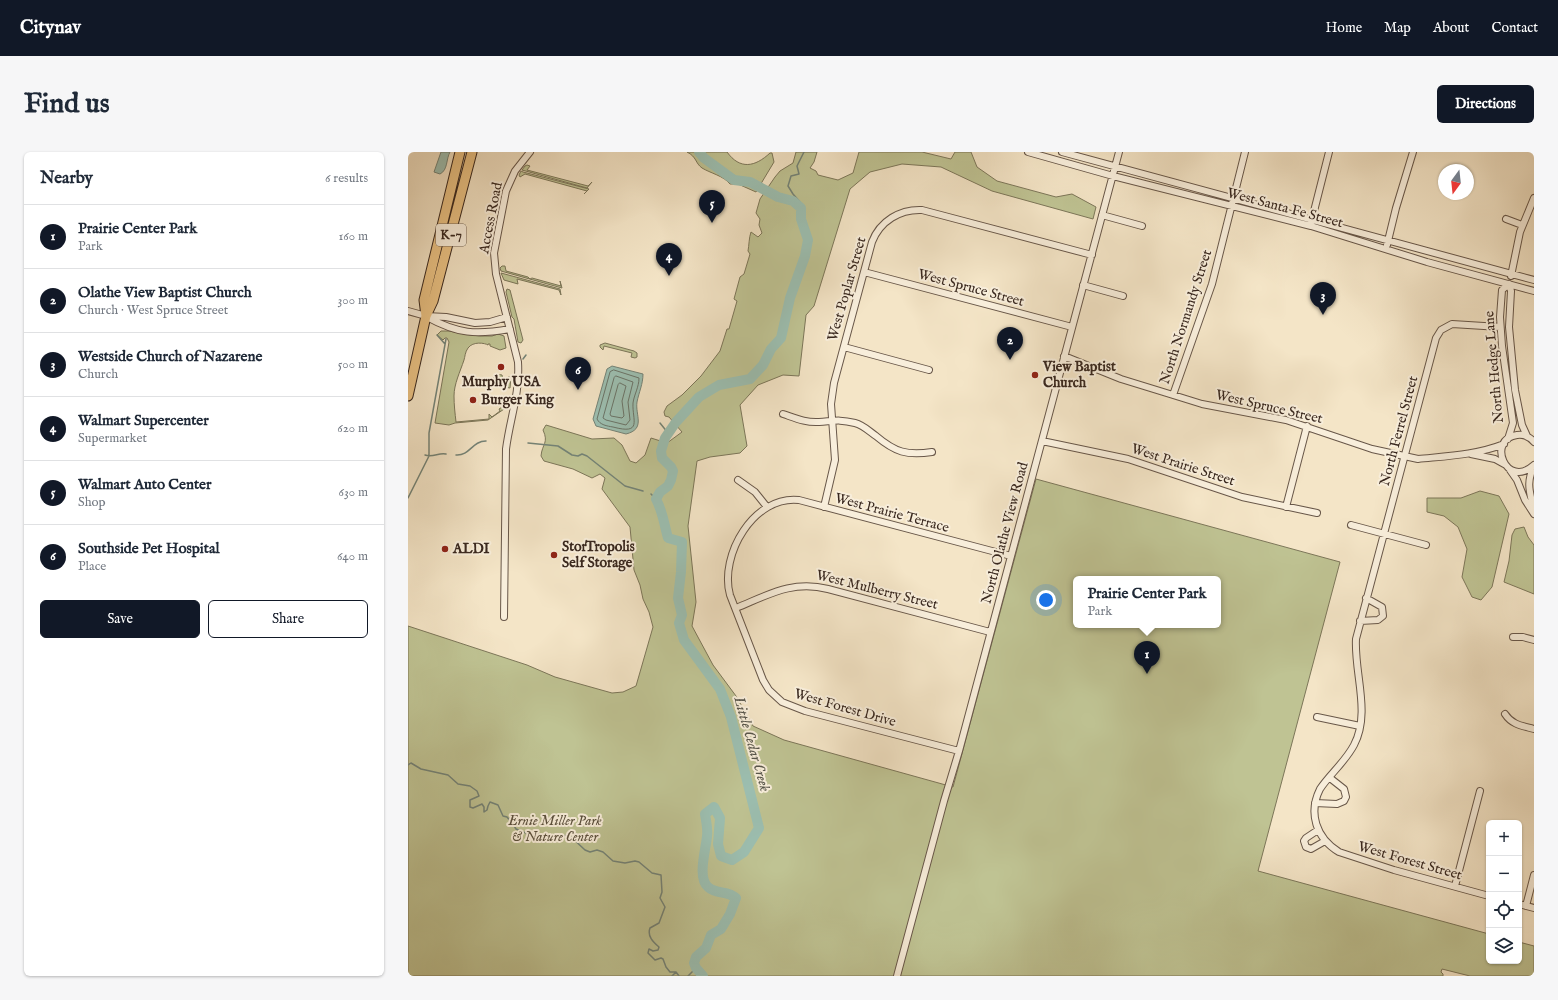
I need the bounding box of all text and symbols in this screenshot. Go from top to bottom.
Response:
text: Citynav [20,16,81,40]
text: Home [1326,19,1362,37]
text: Map [1384,19,1411,37]
text: About [1433,19,1469,37]
text: Contact [1491,19,1538,37]
button: Directions [1437,85,1534,123]
text: Find us [24,87,110,122]
north arrow [1438,164,1474,200]
text: Nearby [40,168,93,189]
text: 6 results [325,170,368,187]
street label: Access Road [475,180,507,256]
street label: West Santa Fe Street [1225,184,1345,232]
pin: 5 [699,190,725,223]
text: Prairie Center Park [78,219,197,238]
road number: K-7 [436,224,466,246]
text: 1 [51,228,55,245]
text: 160 m [338,228,368,245]
street label: West Poplar Street [824,235,871,343]
text: Park [78,238,103,255]
pin: 4 [656,243,682,276]
street label: North Normandy Street [1156,247,1216,387]
street label: West Spruce Street [916,265,1026,311]
pin: 3 [1310,282,1336,315]
text: Olathe View Baptist Church [78,283,252,302]
text: 2 [50,292,56,309]
text: 300 m [337,292,368,309]
text: Church · West Spruce Street [78,302,228,319]
street label: North Hedge Lane [1480,310,1508,424]
pin: 2 [997,327,1023,360]
text: Westside Church of Nazarene [78,347,262,366]
text: 3 [51,356,55,373]
text: 500 m [338,356,368,373]
pin: 6 [565,357,591,390]
place label: View Baptist Church [1042,358,1116,392]
marker: Murphy USA [496,362,506,372]
text: Church [78,366,118,383]
marker: View Baptist Church [1030,370,1040,380]
place label: Murphy USA [462,373,542,391]
street label: North Ferrel Street [1376,374,1422,488]
street label: West Spruce Street [1214,386,1324,428]
place label: Burger King [481,391,555,409]
marker: Burger King [468,395,478,405]
text: Walmart Supercenter [78,411,209,430]
text: 4 [50,420,56,437]
text: 620 m [337,420,368,437]
text: Supermarket [78,430,147,447]
street label: West Prairie Street [1129,440,1237,490]
street label: North Olathe View Road [977,460,1033,606]
text: Walmart Auto Center [78,475,211,494]
text: 5 [51,484,55,501]
text: 630 m [338,484,368,501]
street label: West Prairie Terrace [833,489,952,537]
text: Shop [78,494,106,511]
place label: StorTropolis Self Storage [562,538,635,572]
text: Southside Pet Hospital [78,539,220,558]
place label: ALDI [452,540,490,558]
marker: ALDI [440,544,450,554]
text: 6 [50,548,56,565]
text: 640 m [337,548,368,565]
marker: StorTropolis Self Storage [549,550,559,560]
text: Place [78,558,106,575]
street label: West Mulberry Street [814,566,940,614]
popup [1073,576,1221,628]
text: Prairie Center Park [1087,584,1207,603]
your location [1036,590,1056,610]
button: Save [40,600,200,638]
button: Share [208,600,368,638]
text: Park [1087,603,1112,620]
pin: 1 [1134,641,1160,674]
street label: West Forest Drive [792,685,899,731]
water label: Little Cedar Creek [729,693,775,794]
park label: Ernie Miller Park & Nature Center [507,812,602,846]
map controls [1486,820,1522,964]
button: + [1486,820,1522,856]
street label: West Forest Street [1356,838,1464,884]
button: − [1486,856,1522,892]
button: locate [1486,892,1522,928]
button: layers [1486,928,1522,964]

